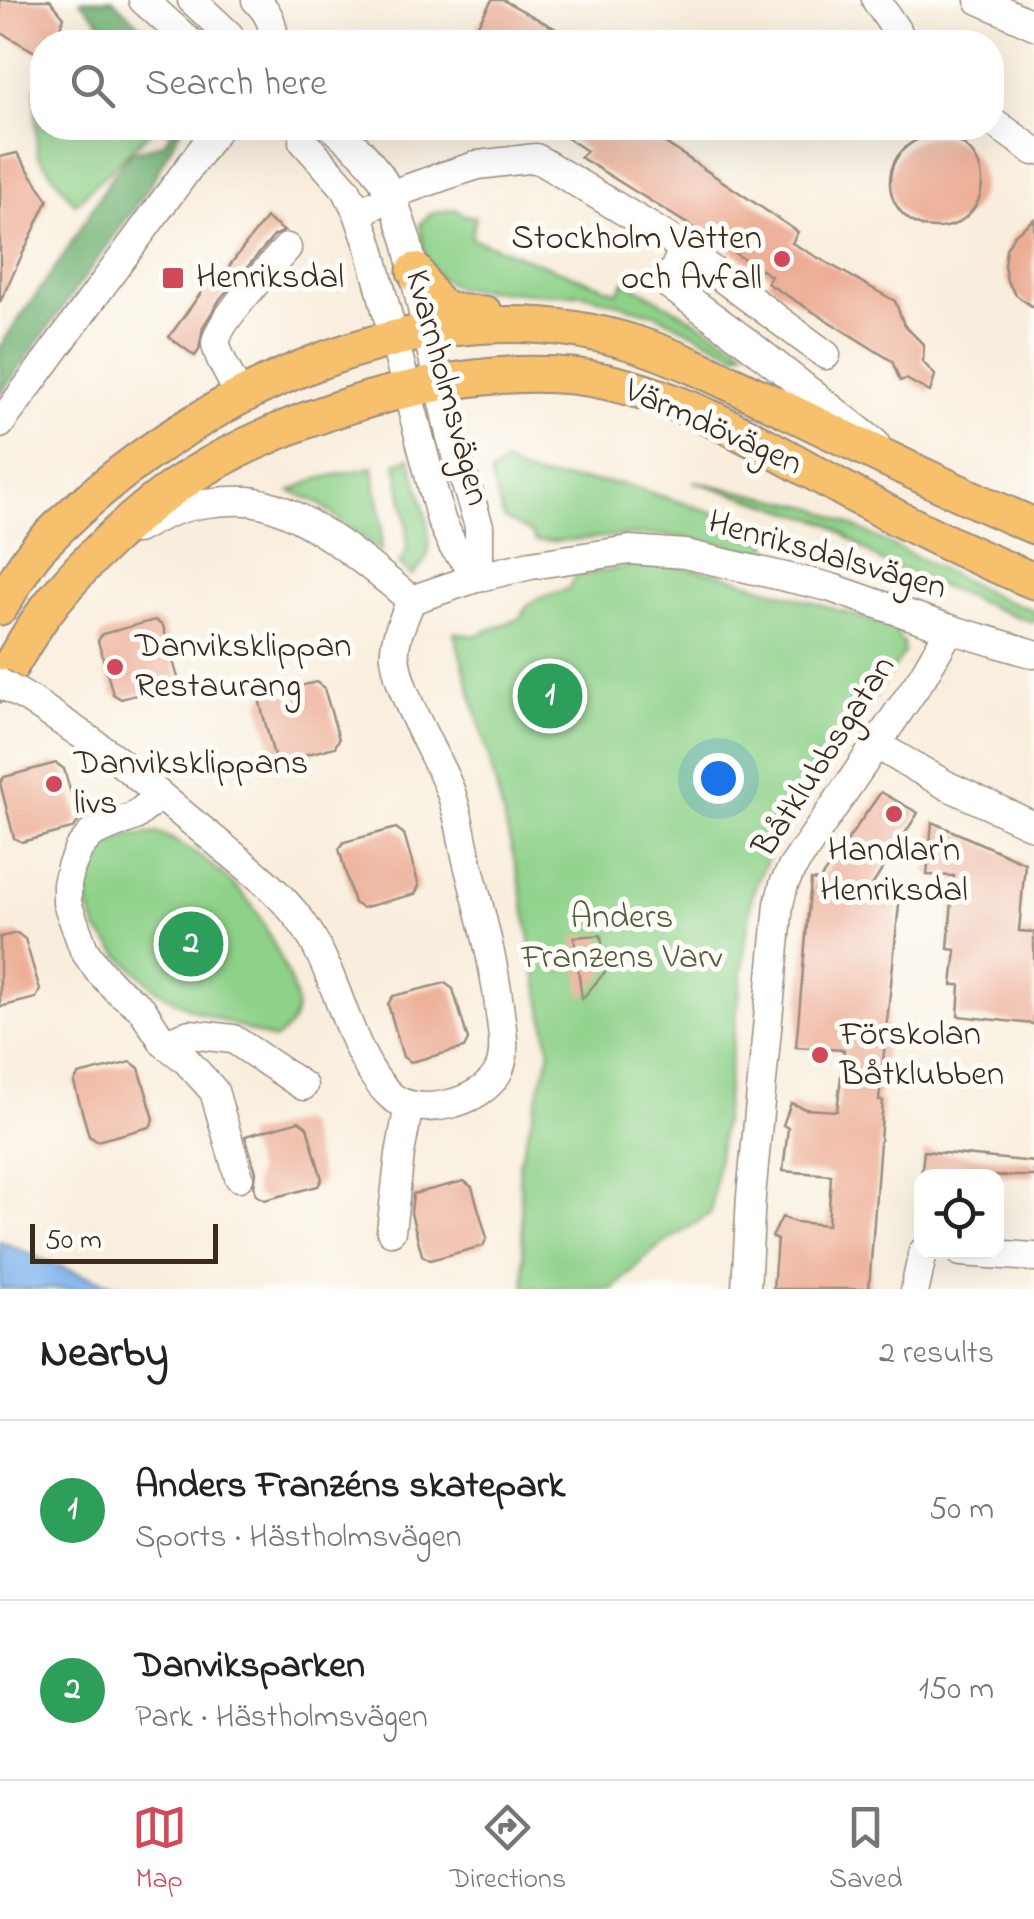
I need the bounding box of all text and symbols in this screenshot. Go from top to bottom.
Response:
search box [30,30,1004,140]
text: Search here [145,57,327,113]
icon: search [65,58,120,113]
place label: Stockholm Vatten och Avfall [511,214,762,305]
marker: Stockholm Vatten och Avfall [771,248,793,270]
place label: Henriksdal [196,253,344,304]
marker: Henriksdal [160,265,186,291]
street label: Kvarnholmsvägen [390,265,502,511]
street label: Värmdövägen [615,366,810,490]
street label: Henriksdalsvägen [702,498,952,614]
place label: Danviksklippan Restaurang [134,622,352,713]
street label: Båtklubbsgatan [740,646,909,869]
marker: Danviksklippan Restaurang [104,656,126,678]
pin: 1 [518,658,582,734]
place label: Danviksklippans livs [73,739,308,830]
your location [693,753,744,804]
marker: Danviksklippans livs [43,773,65,795]
marker: Handlar'n Henriksdal [883,803,905,825]
place label: Handlar'n Henriksdal [820,826,968,917]
park label: Anders Franzens Varv [521,893,723,984]
pin: 2 [158,906,224,982]
place label: Förskolan Båtklubben [839,1010,1004,1101]
marker: Förskolan Båtklubben [809,1044,831,1066]
map controls [914,1169,1004,1259]
button: locate [914,1169,1004,1259]
scale bar [30,1219,218,1264]
text: 50 m [45,1221,102,1262]
text: Nearby [40,1324,168,1385]
text: 2 results [879,1331,994,1378]
text: Anders Franzéns skatepark [135,1459,565,1515]
text: 1 [67,1487,78,1534]
text: 50 m [929,1487,994,1534]
text: Sports · Hästholmsvägen [135,1515,462,1562]
text: Danviksparken [135,1639,365,1695]
text: 2 [65,1667,80,1714]
text: 150 m [919,1667,994,1714]
text: Park · Hästholmsvägen [135,1695,428,1742]
tab: Map [132,1800,187,1901]
tab: Directions [450,1800,566,1901]
tab: Saved [829,1800,902,1901]

